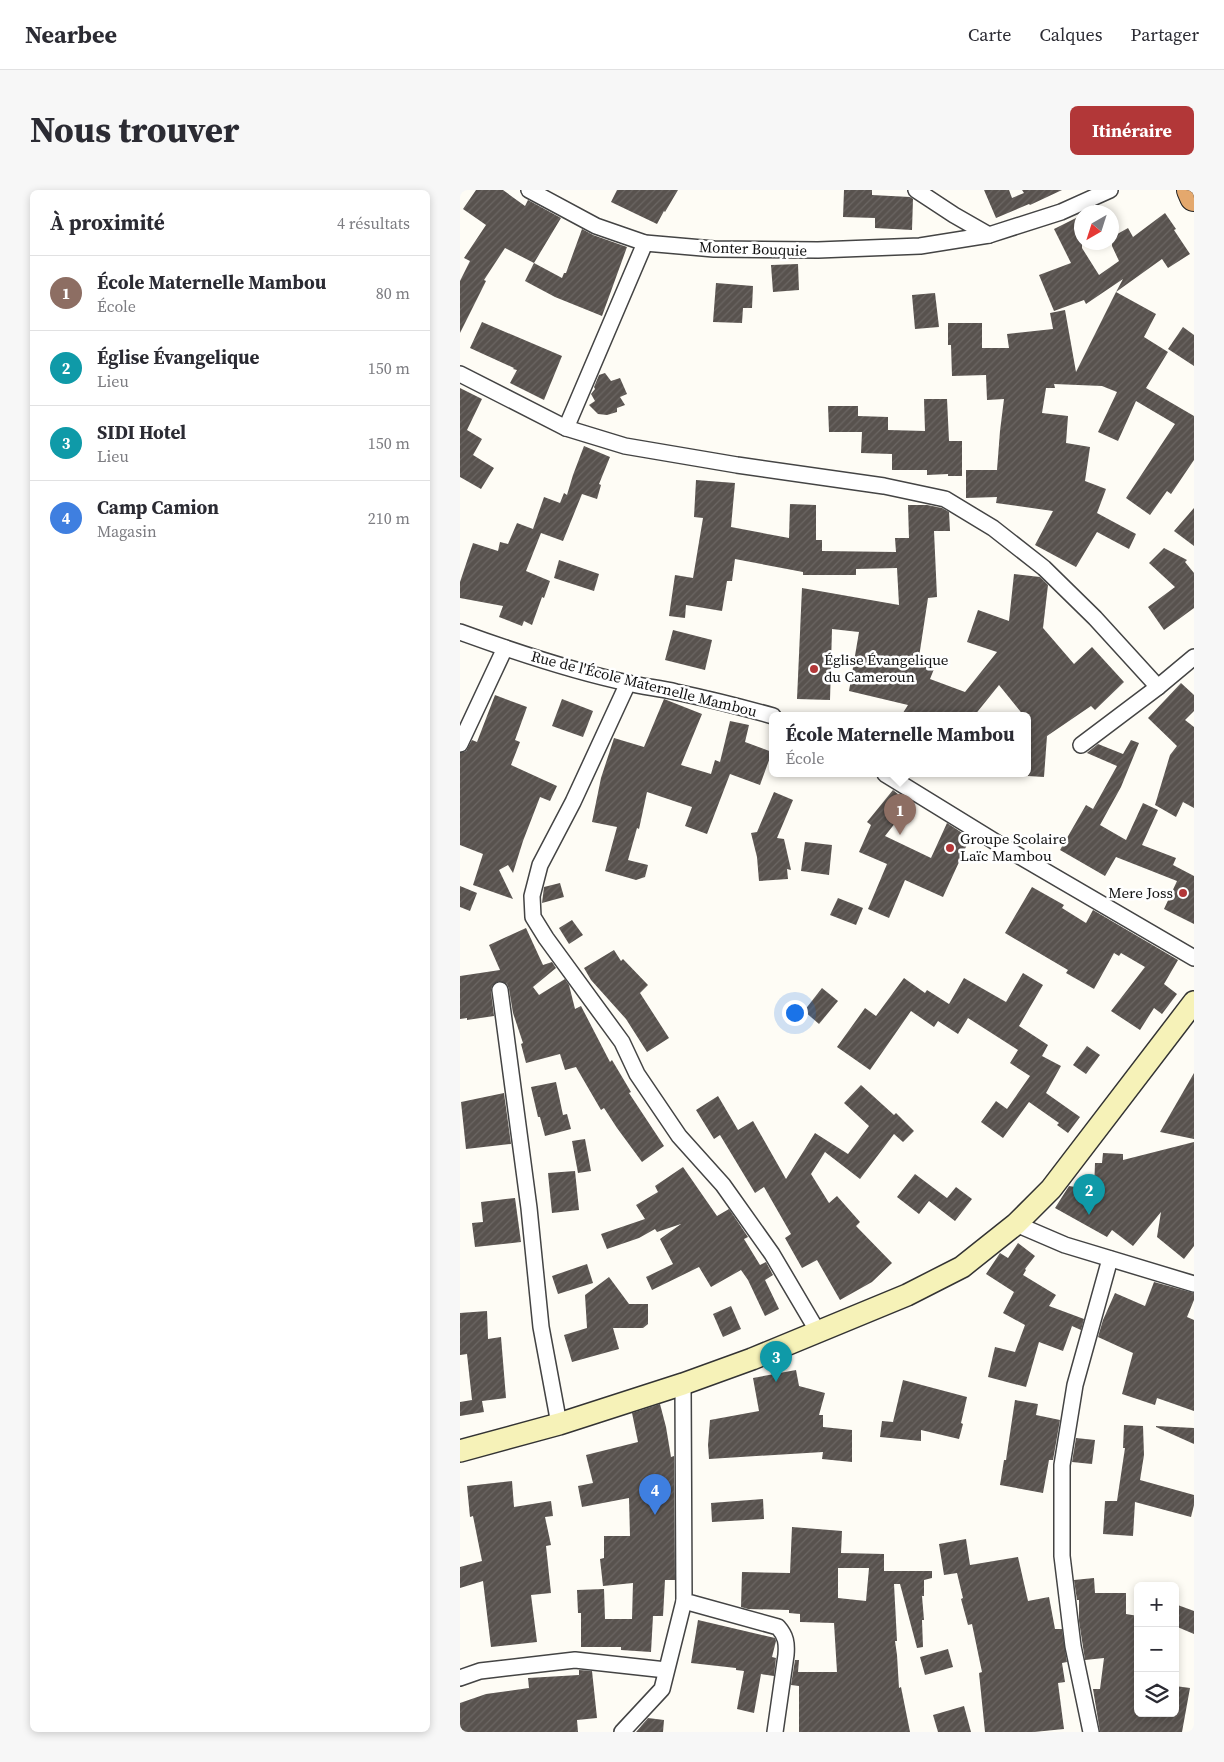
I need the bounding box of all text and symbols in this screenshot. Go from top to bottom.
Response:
text: Nearbee [25,18,117,51]
text: Carte [968,22,1011,47]
text: Calques [1039,22,1103,47]
text: Partager [1131,22,1199,47]
text: Nous trouver [30,106,239,154]
button: Itinéraire [1070,106,1194,155]
north arrow [1074,205,1119,250]
text: À proximité [50,208,165,237]
text: 4 résultats [337,212,410,234]
street label: Monter Bouquie [699,236,808,261]
text: École Maternelle Mambou [97,269,326,295]
text: 1 [62,282,70,304]
text: 80 m [376,282,410,304]
text: École [97,295,136,317]
text: Église Évangelique [97,344,259,370]
text: 2 [62,357,70,379]
text: 150 m [368,357,410,379]
text: Lieu [97,370,129,392]
text: SIDI Hotel [97,419,186,445]
text: 3 [62,432,70,454]
text: 150 m [368,432,410,454]
text: Lieu [97,445,129,467]
text: Camp Camion [97,494,219,520]
text: 4 [62,507,70,529]
text: 210 m [368,507,410,529]
text: Magasin [97,520,157,542]
street label: Rue de l'École Maternelle Mambou [529,645,760,722]
place label: Église Évangelique du Cameroun [824,649,949,687]
marker: Église Évangelique du Cameroun [808,663,820,675]
popup [769,712,1031,777]
text: École Maternelle Mambou [785,721,1015,747]
text: École [785,747,824,769]
pin: 1 [884,794,916,835]
place label: Groupe Scolaire Laïc Mambou [960,828,1067,866]
marker: Groupe Scolaire Laïc Mambou [944,842,956,854]
place label: Mere Joss [1108,882,1173,903]
marker: Mere Joss [1177,887,1189,899]
your location [782,1000,808,1026]
pin: 2 [1073,1174,1105,1215]
pin: 3 [760,1341,792,1382]
pin: 4 [639,1474,671,1515]
map controls [1134,1582,1179,1717]
button: + [1134,1582,1179,1627]
button: − [1134,1627,1179,1672]
button: layers [1134,1672,1179,1717]

